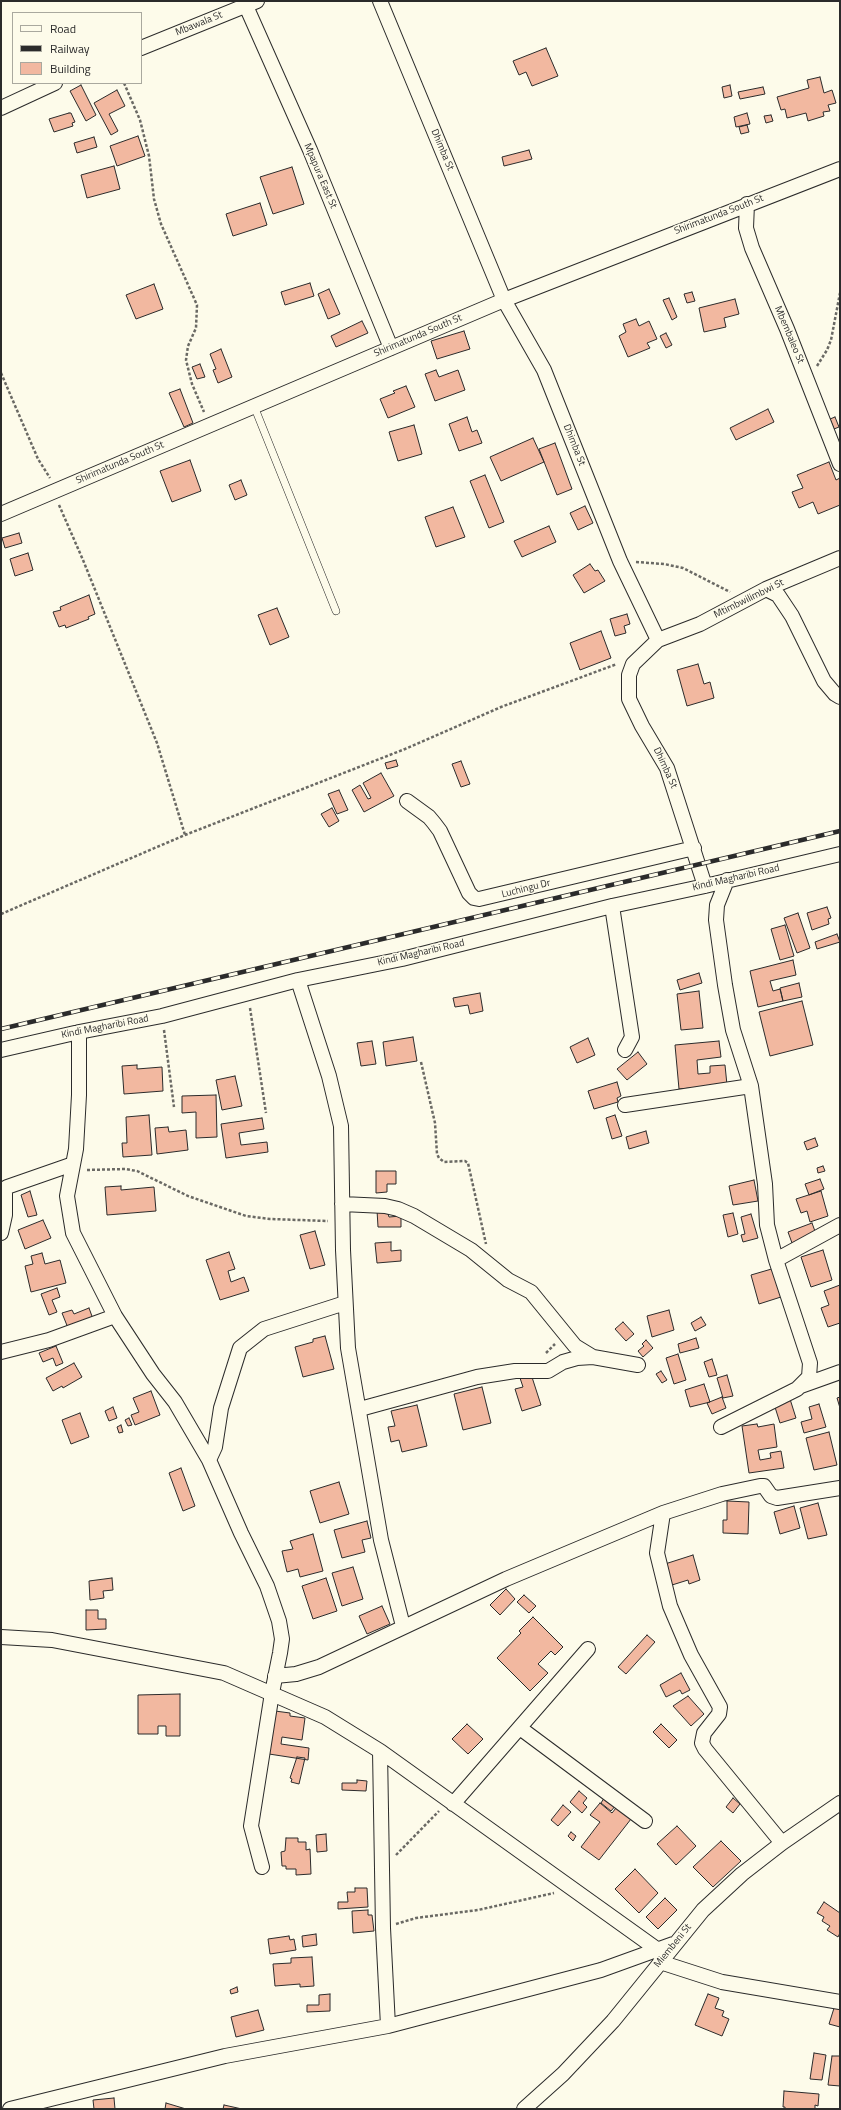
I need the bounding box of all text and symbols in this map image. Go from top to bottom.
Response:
street label: Mbawala St [174,9,224,39]
legend [12,12,142,84]
text: Road [50,19,76,38]
text: Railway [50,39,90,58]
text: Building [50,59,91,78]
street label: Dhimba St [428,128,456,172]
street label: Mpapura East St [301,142,339,210]
street label: Shirimatunda South St [673,192,765,238]
street label: Mbembaleo St [772,305,806,365]
street label: Shirimatunda South St [372,312,464,360]
street label: Dhimba St [560,423,588,467]
street label: Shirimatunda South St [74,439,166,487]
street label: Mtimbwilimbwi St [712,577,786,621]
street label: Dhimba St [650,746,680,790]
street label: Kindi Magharibi Road [691,862,781,894]
street label: Luchingu Dr [500,877,552,901]
street label: Kindi Magharibi Road [376,937,466,969]
street label: Kindi Magharibi Road [60,1013,150,1041]
street label: Miembeni St [652,1922,694,1970]

